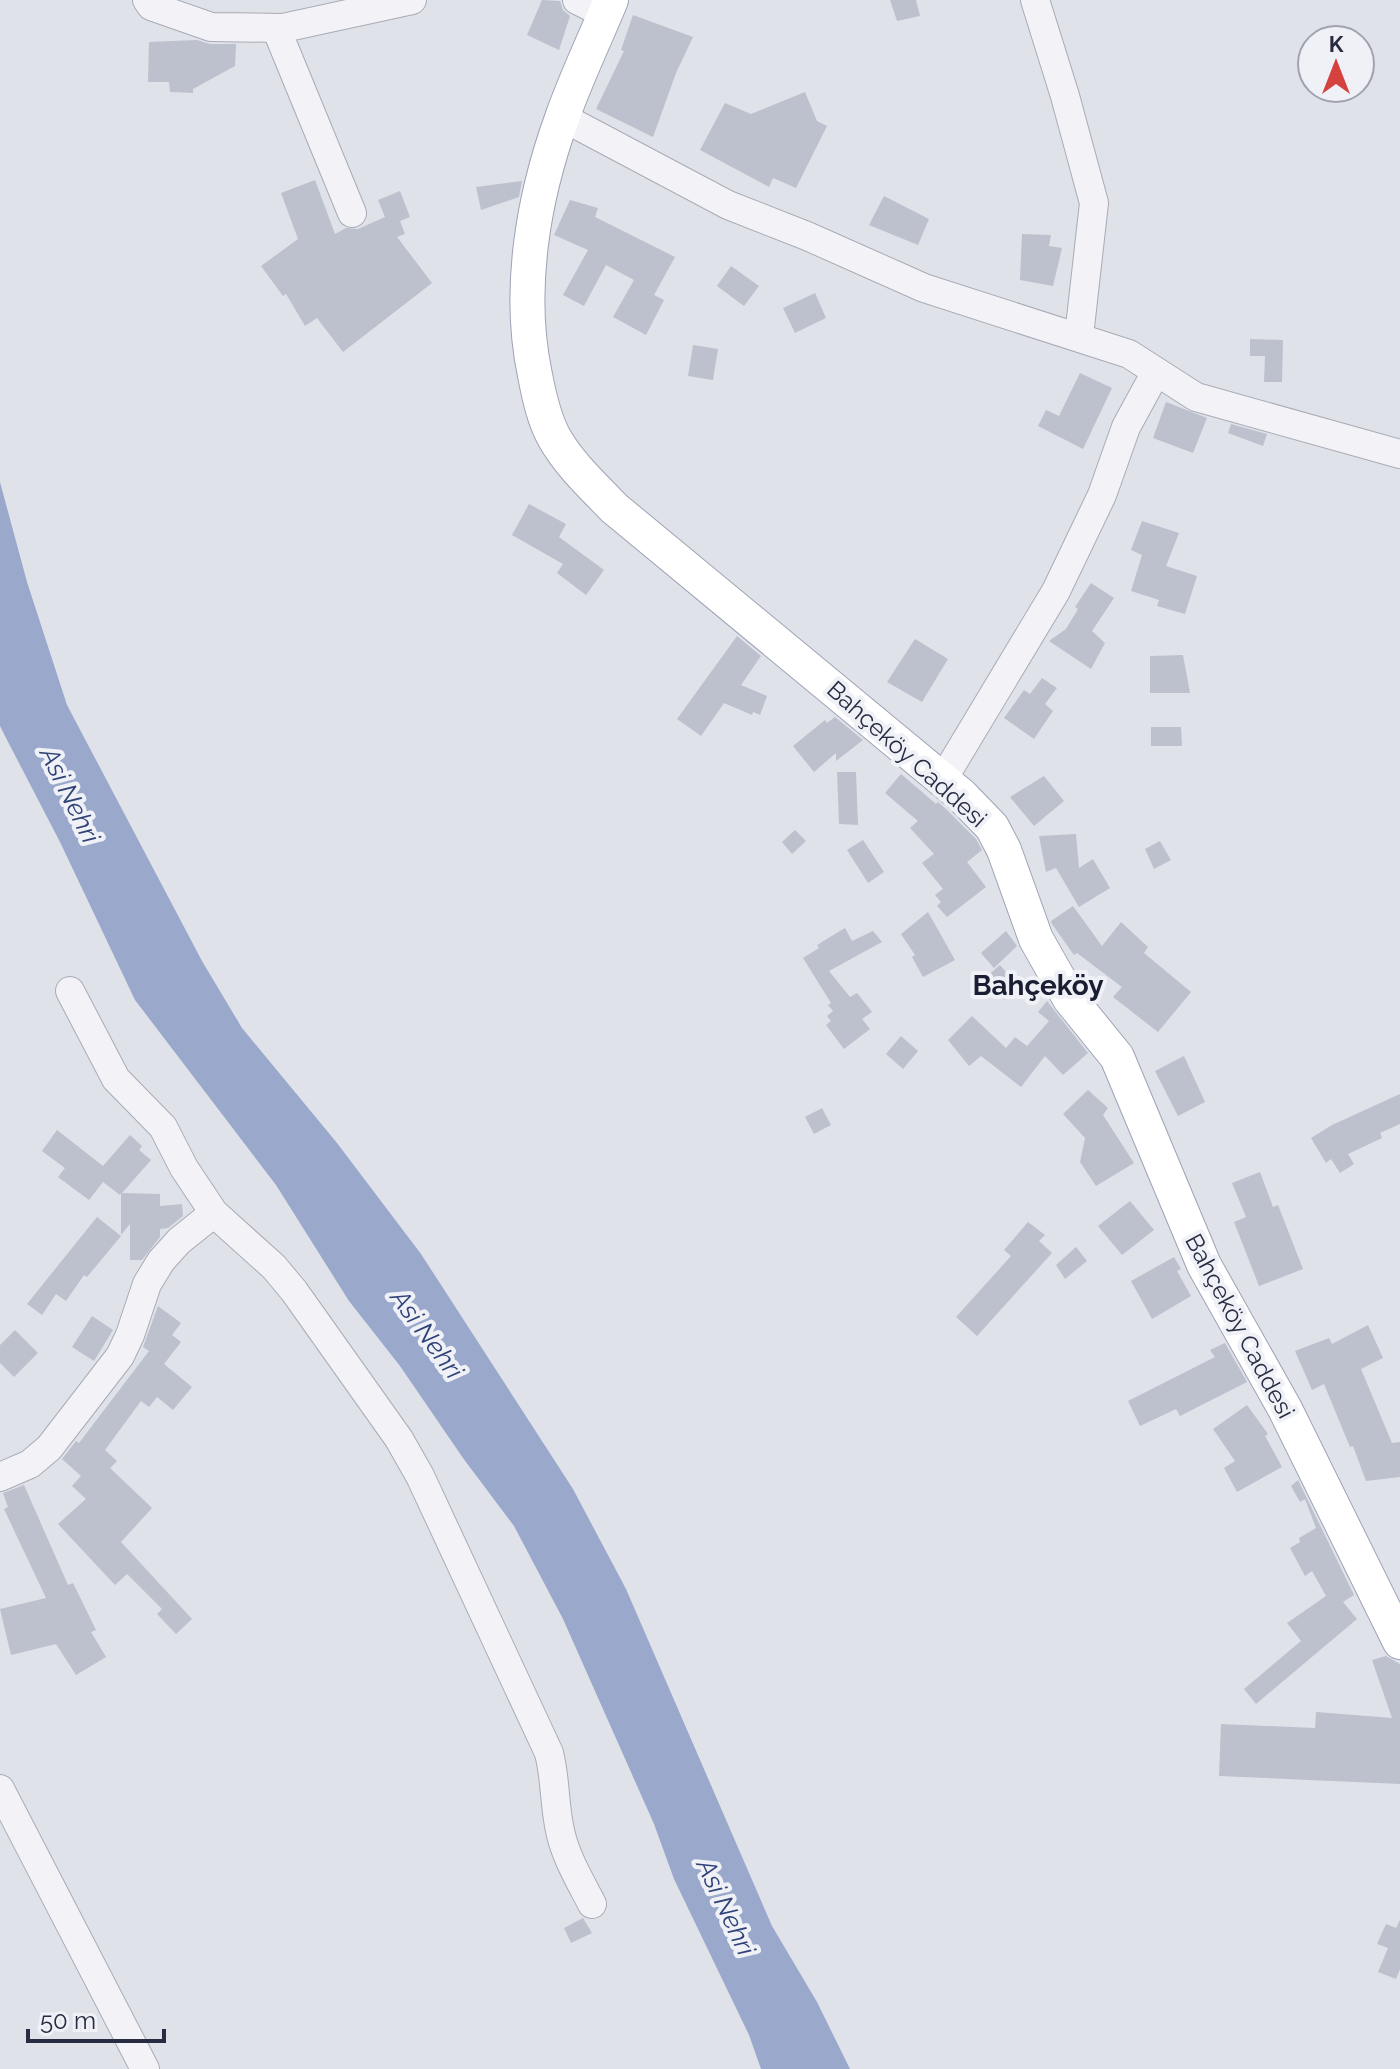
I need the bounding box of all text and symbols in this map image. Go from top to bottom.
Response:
north arrow [1296,24,1376,104]
text: K [1329,31,1344,57]
street label: Bahçeköy Caddesi [821,675,993,833]
water label: Asi Nehri [33,740,107,849]
district label: Bahçeköy [972,969,1104,1002]
street label: Bahçeköy Caddesi [1179,1229,1301,1423]
water label: Asi Nehri [383,1282,470,1386]
water label: Asi Nehri [690,1852,762,1961]
scale bar [28,1993,164,2043]
text: 50 m [40,2006,96,2035]

